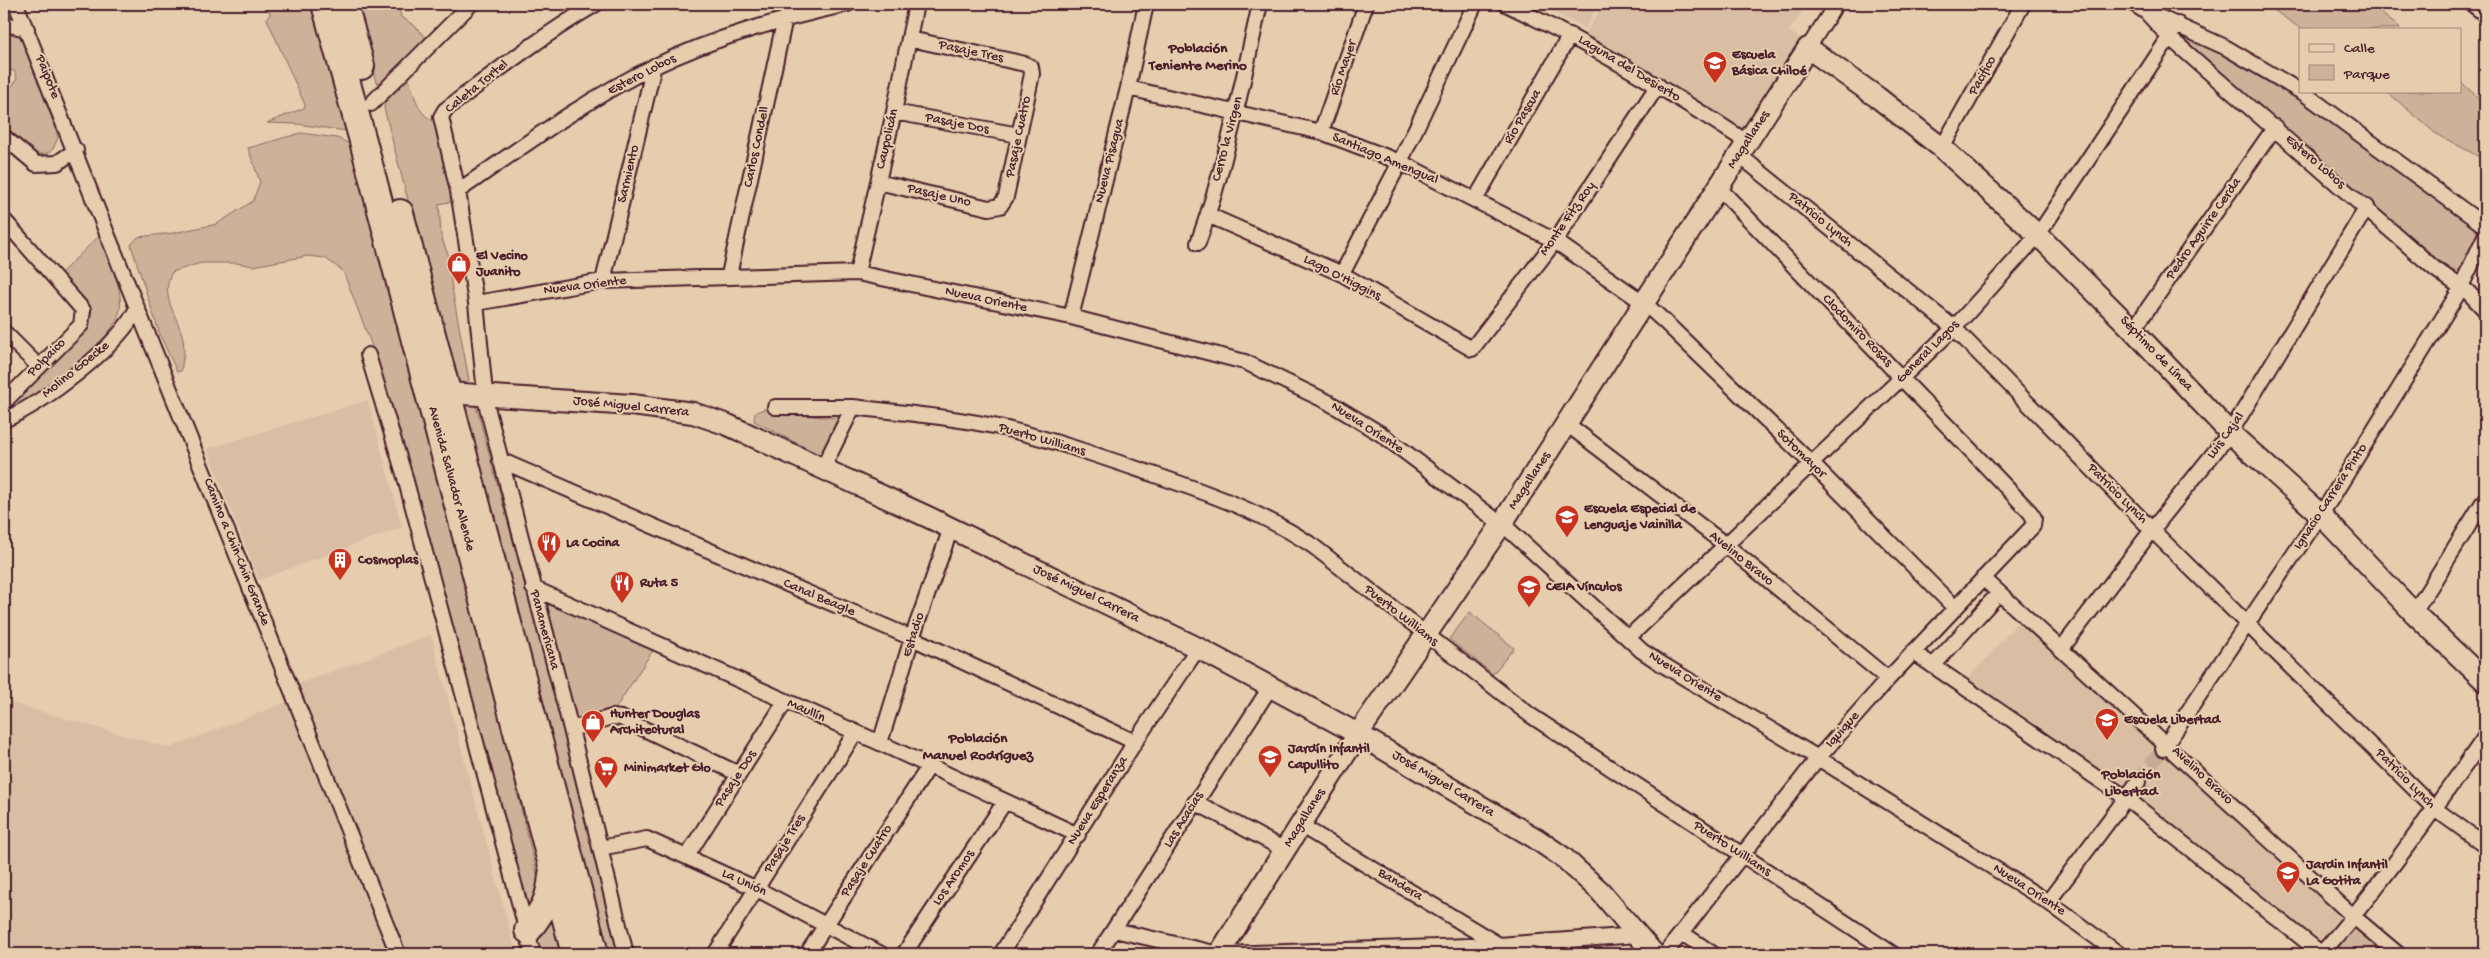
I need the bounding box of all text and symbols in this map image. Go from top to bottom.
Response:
legend [2299,28,2462,92]
street label: Laguna del Desierto [1575,32,1683,106]
street label: Pasaje Tres [936,37,1006,67]
street label: Río Mayer [1327,37,1362,98]
district label: Población Teniente Merino [1148,40,1247,75]
text: Calle [2344,40,2375,58]
place label: Escuela Básica Chiloé [1731,47,1807,80]
street label: Estero Lobos [605,50,680,99]
school or university icon: Escuela Básica Chiloé [1702,50,1728,84]
street label: Paipote [30,52,64,102]
street label: Pacifico [1965,53,2001,100]
street label: Caleta Tortel [442,56,512,118]
text: Parque [2343,66,2390,84]
street label: Río Pascua [1500,85,1546,148]
street label: Cerro la Virgen [1209,94,1248,183]
street label: Pasaje Cuatro [1002,95,1036,180]
street label: Carlos Condell [740,105,774,189]
street label: Caupolicán [873,107,903,171]
street label: Magallanes [1724,107,1775,172]
street label: Pasaje Dos [923,109,991,139]
street label: Nueva Pisagua [1091,116,1129,205]
street label: Santiago Amengual [1329,129,1441,189]
street label: Estero Lobos [2281,131,2349,193]
street label: Sarmiento [614,143,644,205]
street label: Pedro Aguirre Cerda [2162,174,2246,284]
street label: Monte Fitz Roy [1536,178,1600,259]
street label: Pasaje Uno [904,180,973,212]
street label: Patricio Lynch [1783,188,1856,252]
place label: El Vecino Juanito [475,248,529,281]
shop icon: El Vecino Juanito [446,251,472,285]
street label: Lago O'Higgins [1300,251,1385,305]
street label: Nueva Oriente [543,272,628,300]
street label: Nueva Oriente [943,283,1029,317]
street label: Clodomiro Rosas [1818,291,1897,372]
street label: Séptimo de Línea [2116,313,2197,396]
street label: General Lagos [1893,316,1964,387]
street label: Polpaico [23,335,70,382]
street label: Molino Goecke [39,337,114,402]
street label: José Miguel Carrera [572,392,691,422]
street label: Nueva Oriente [1327,398,1407,458]
street label: Avenida Salvador Allende [423,405,479,554]
street label: Luis Cajal [2203,409,2249,463]
street label: Puerto Williams [996,419,1088,461]
street label: Sotomayor [1772,426,1831,483]
street label: Ignacio Carrera Pinto [2290,441,2372,553]
street label: Magallanes [1505,448,1556,513]
street label: Patricio Lynch [2083,460,2151,528]
street label: Camino a Chin-Chin Grande [199,476,274,629]
place label: Escuela Especial de Lenguaje Vainilla [1584,501,1697,534]
school or university icon: Escuela Especial de Lenguaje Vainilla [1554,504,1580,538]
street label: Avelino Bravo [1705,528,1777,590]
restaurant icon: La Cocina [536,530,562,564]
place label: La Cocina [566,535,621,552]
building icon: Cosmoplas [327,547,353,581]
place label: Cosmoplas [357,552,419,569]
street label: José Miguel Carrera [1030,561,1143,628]
restaurant icon: Ruta 5 [609,570,635,604]
school or university icon: CEIA Vínculos [1516,574,1542,608]
place label: Ruta 5 [639,575,679,592]
street label: Canal Beagle [780,575,858,621]
place label: CEIA Vínculos [1545,579,1622,596]
street label: Puerto Williams [1360,581,1442,651]
street label: Panamericana [525,587,563,673]
street label: Estadio [899,611,929,659]
street label: Nueva Oriente [1645,648,1726,707]
street label: Maullín [784,695,828,727]
place label: Hunter Douglas Architectural [609,706,700,739]
street label: Iquique [1822,707,1864,752]
school or university icon: Escuela Libertad [2094,707,2120,741]
shop icon: Hunter Douglas Architectural [580,709,606,743]
place label: Escuela Libertad [2124,712,2222,729]
district label: Población Manuel Rodríguez [923,730,1035,765]
place label: Jardín Infantil Capullito [1287,741,1370,774]
street label: Avelino Bravo [2168,743,2236,809]
school or university icon: Jardín Infantil Capullito [1257,744,1283,778]
street label: Patricio Lynch [2371,745,2439,813]
street label: Pasaje Dos [711,747,761,812]
street label: José Miguel Carrera [1389,747,1498,822]
street label: Nueva Esperanza [1064,752,1133,849]
supermarket icon: Minimarket Glo [593,755,619,789]
place label: Minimarket Glo [624,760,712,777]
district label: Población Libertad [2101,766,2161,801]
street label: Magallanes [1280,785,1330,851]
street label: Las Acacias [1160,788,1208,851]
street label: Pasaje Tres [760,811,810,877]
street label: Puerto Williams [1689,817,1775,881]
street label: Pasaje Cuatro [837,822,897,901]
street label: Los Aromos [929,846,979,909]
place label: Jardin Infantil La Gotita [2305,857,2388,890]
street label: Nueva Oriente [1989,860,2069,920]
school or university icon: Jardin Infantil La Gotita [2275,860,2301,894]
street label: Bandera [1373,864,1427,906]
street label: La Unión [719,865,770,901]

